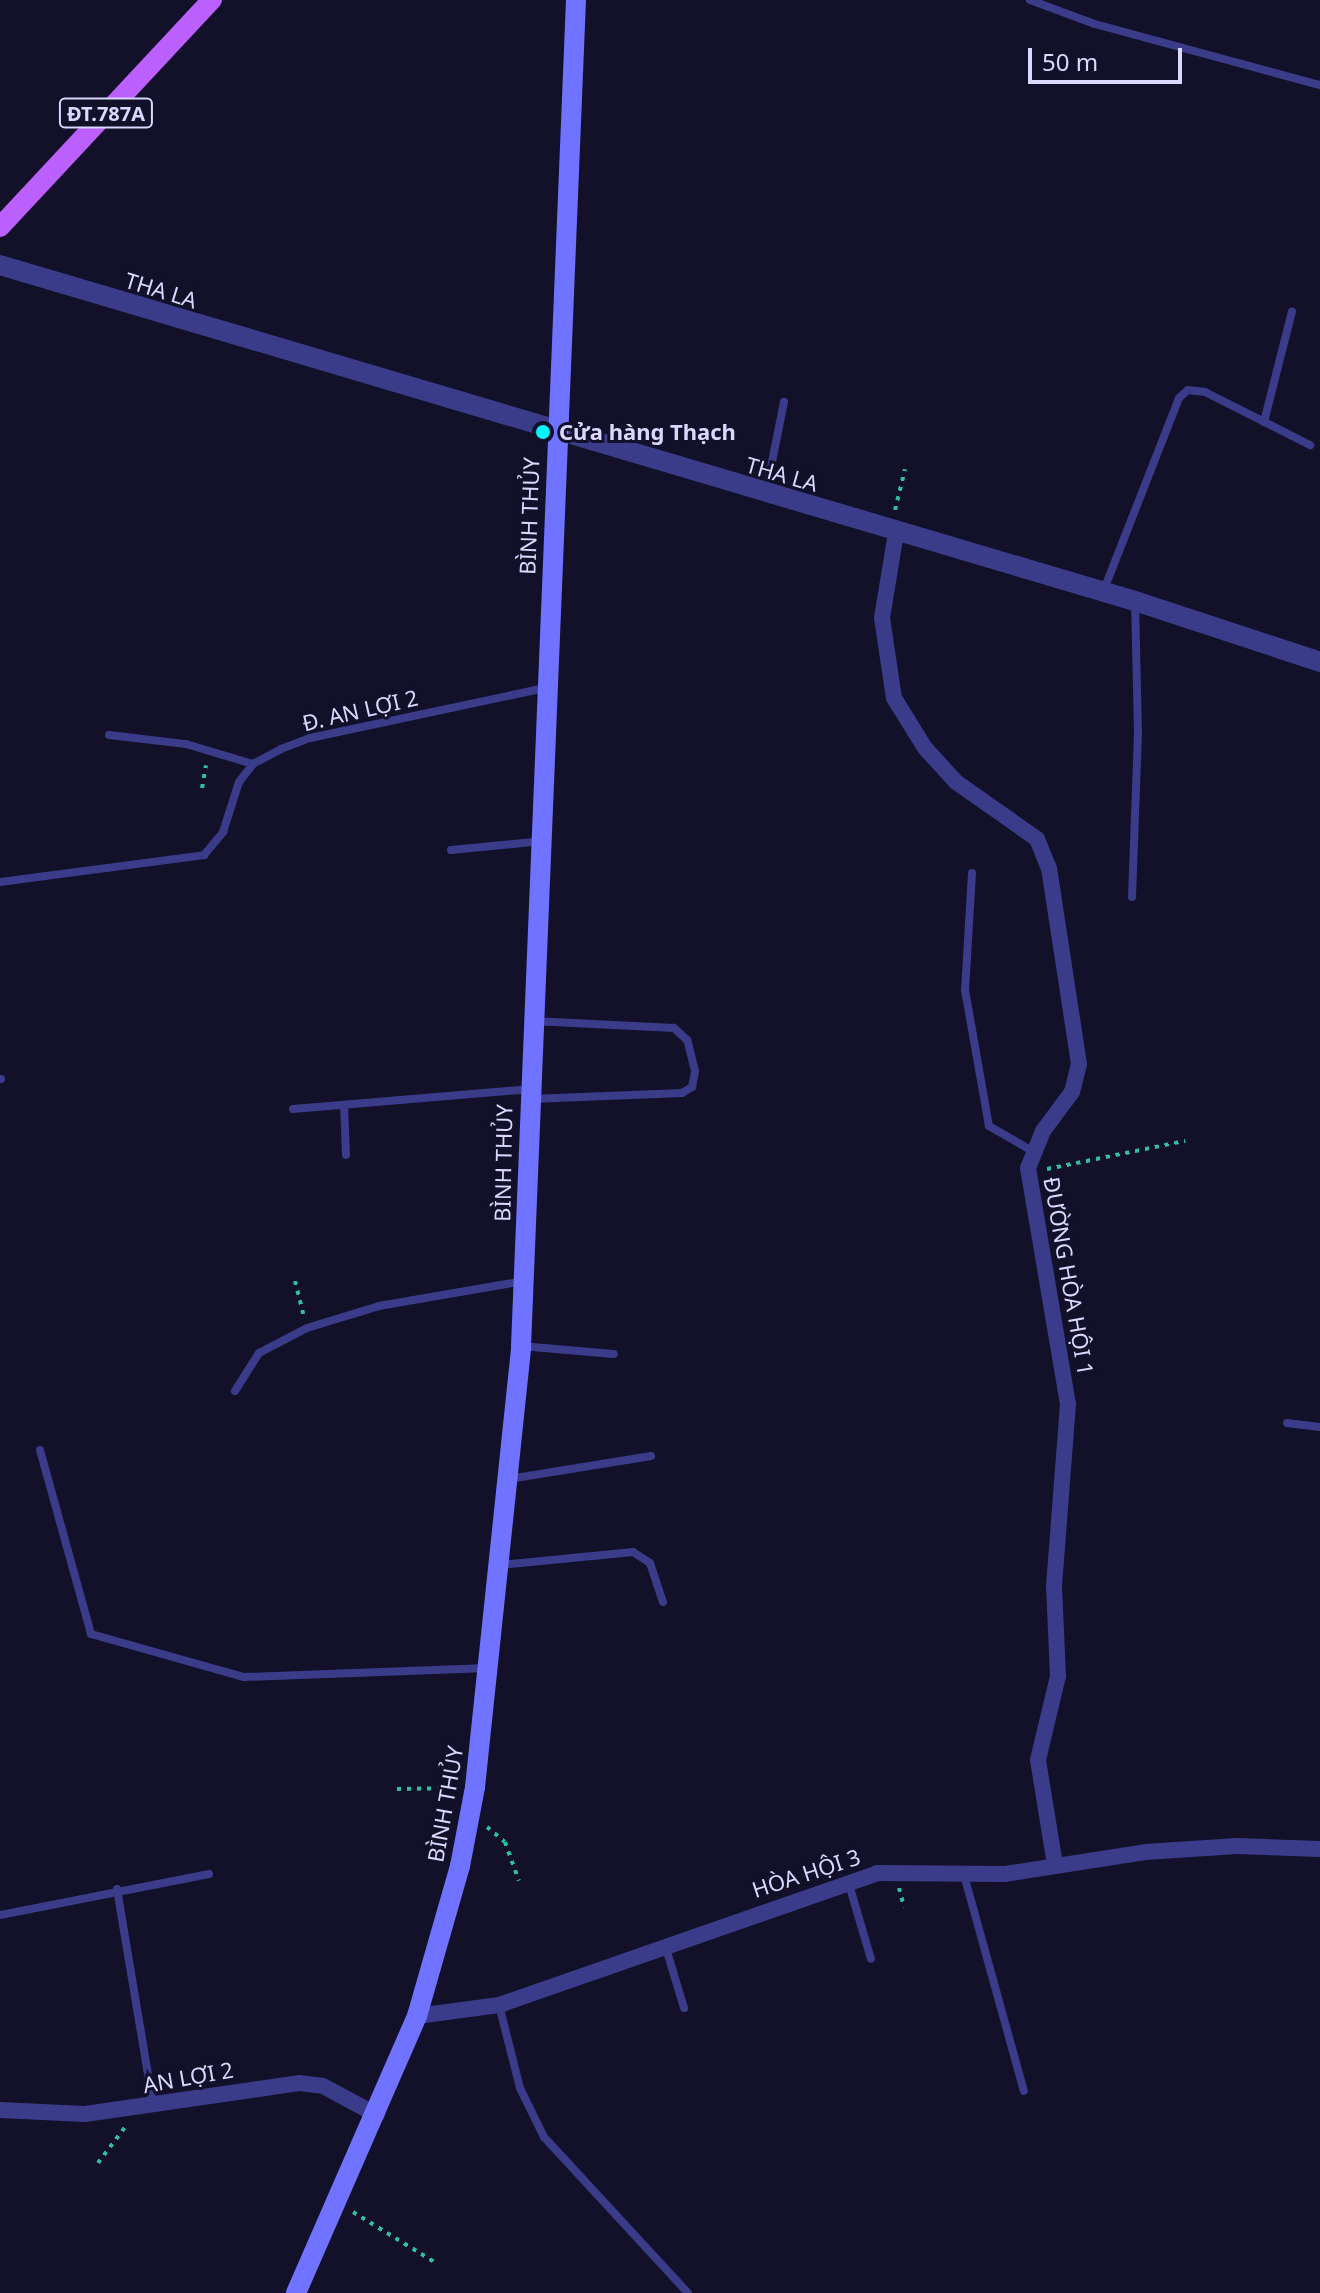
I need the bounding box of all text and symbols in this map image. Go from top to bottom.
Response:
scale bar [1032,32,1186,82]
text: 50 m [1042,45,1098,78]
road number: ĐT.787A [58,97,154,129]
street label: THA LA [122,267,200,313]
place label: Cửa hàng Thạch [559,419,736,445]
marker: Cửa hàng Thạch [534,423,552,441]
street label: THA LA [743,451,821,497]
street label: BÌNH THỦY [514,457,544,575]
street label: Đ. AN LỢI 2 [300,684,420,736]
street label: BÌNH THỦY [489,1104,517,1222]
street label: ĐƯỜNG HÒA HỘI 1 [1039,1175,1099,1377]
street label: BÌNH THỦY [422,1744,468,1864]
street label: HÒA HỘI 3 [749,1843,863,1903]
street label: AN LỢI 2 [141,2056,235,2098]

